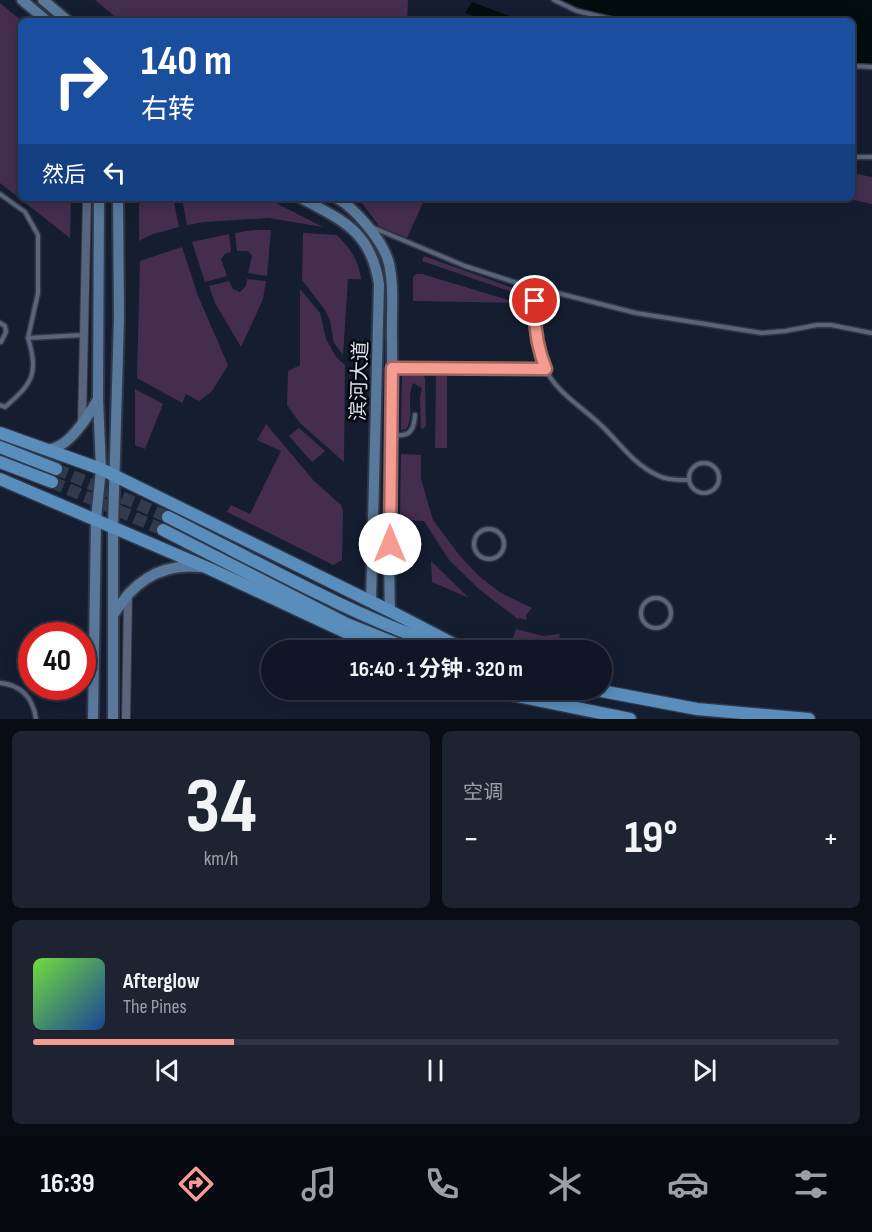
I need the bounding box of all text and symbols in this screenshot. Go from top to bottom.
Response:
text: 140 m [141,36,232,87]
icon: right [42,42,120,120]
text: 右转 [141,94,195,126]
icon: left [98,156,131,189]
text: 然后 [42,162,86,189]
pin [509,275,560,326]
icon: arrive [518,284,551,317]
street label: 滨河大道 [347,341,373,421]
position arrow [358,512,422,576]
speed limit sign: 40 [18,622,96,700]
text: 16:40 · 1 分钟 · 320 m [350,656,523,683]
text: 34 [185,761,257,854]
text: 空调 [463,781,503,805]
text: 19° [624,811,678,866]
text: − [463,819,479,859]
text: + [823,819,839,859]
text: km/h [204,847,238,871]
text: Afterglow [123,968,200,995]
text: The Pines [123,995,187,1019]
icon: previous [151,1054,184,1087]
icon: pause [419,1054,452,1087]
icon: next [688,1054,721,1087]
icon: directions [175,1163,217,1205]
icon: music [298,1163,340,1205]
icon: phone [421,1163,463,1205]
icon: climate [544,1163,586,1205]
icon: car [667,1163,709,1205]
icon: filters [790,1163,832,1205]
text: 16:39 [40,1168,95,1200]

